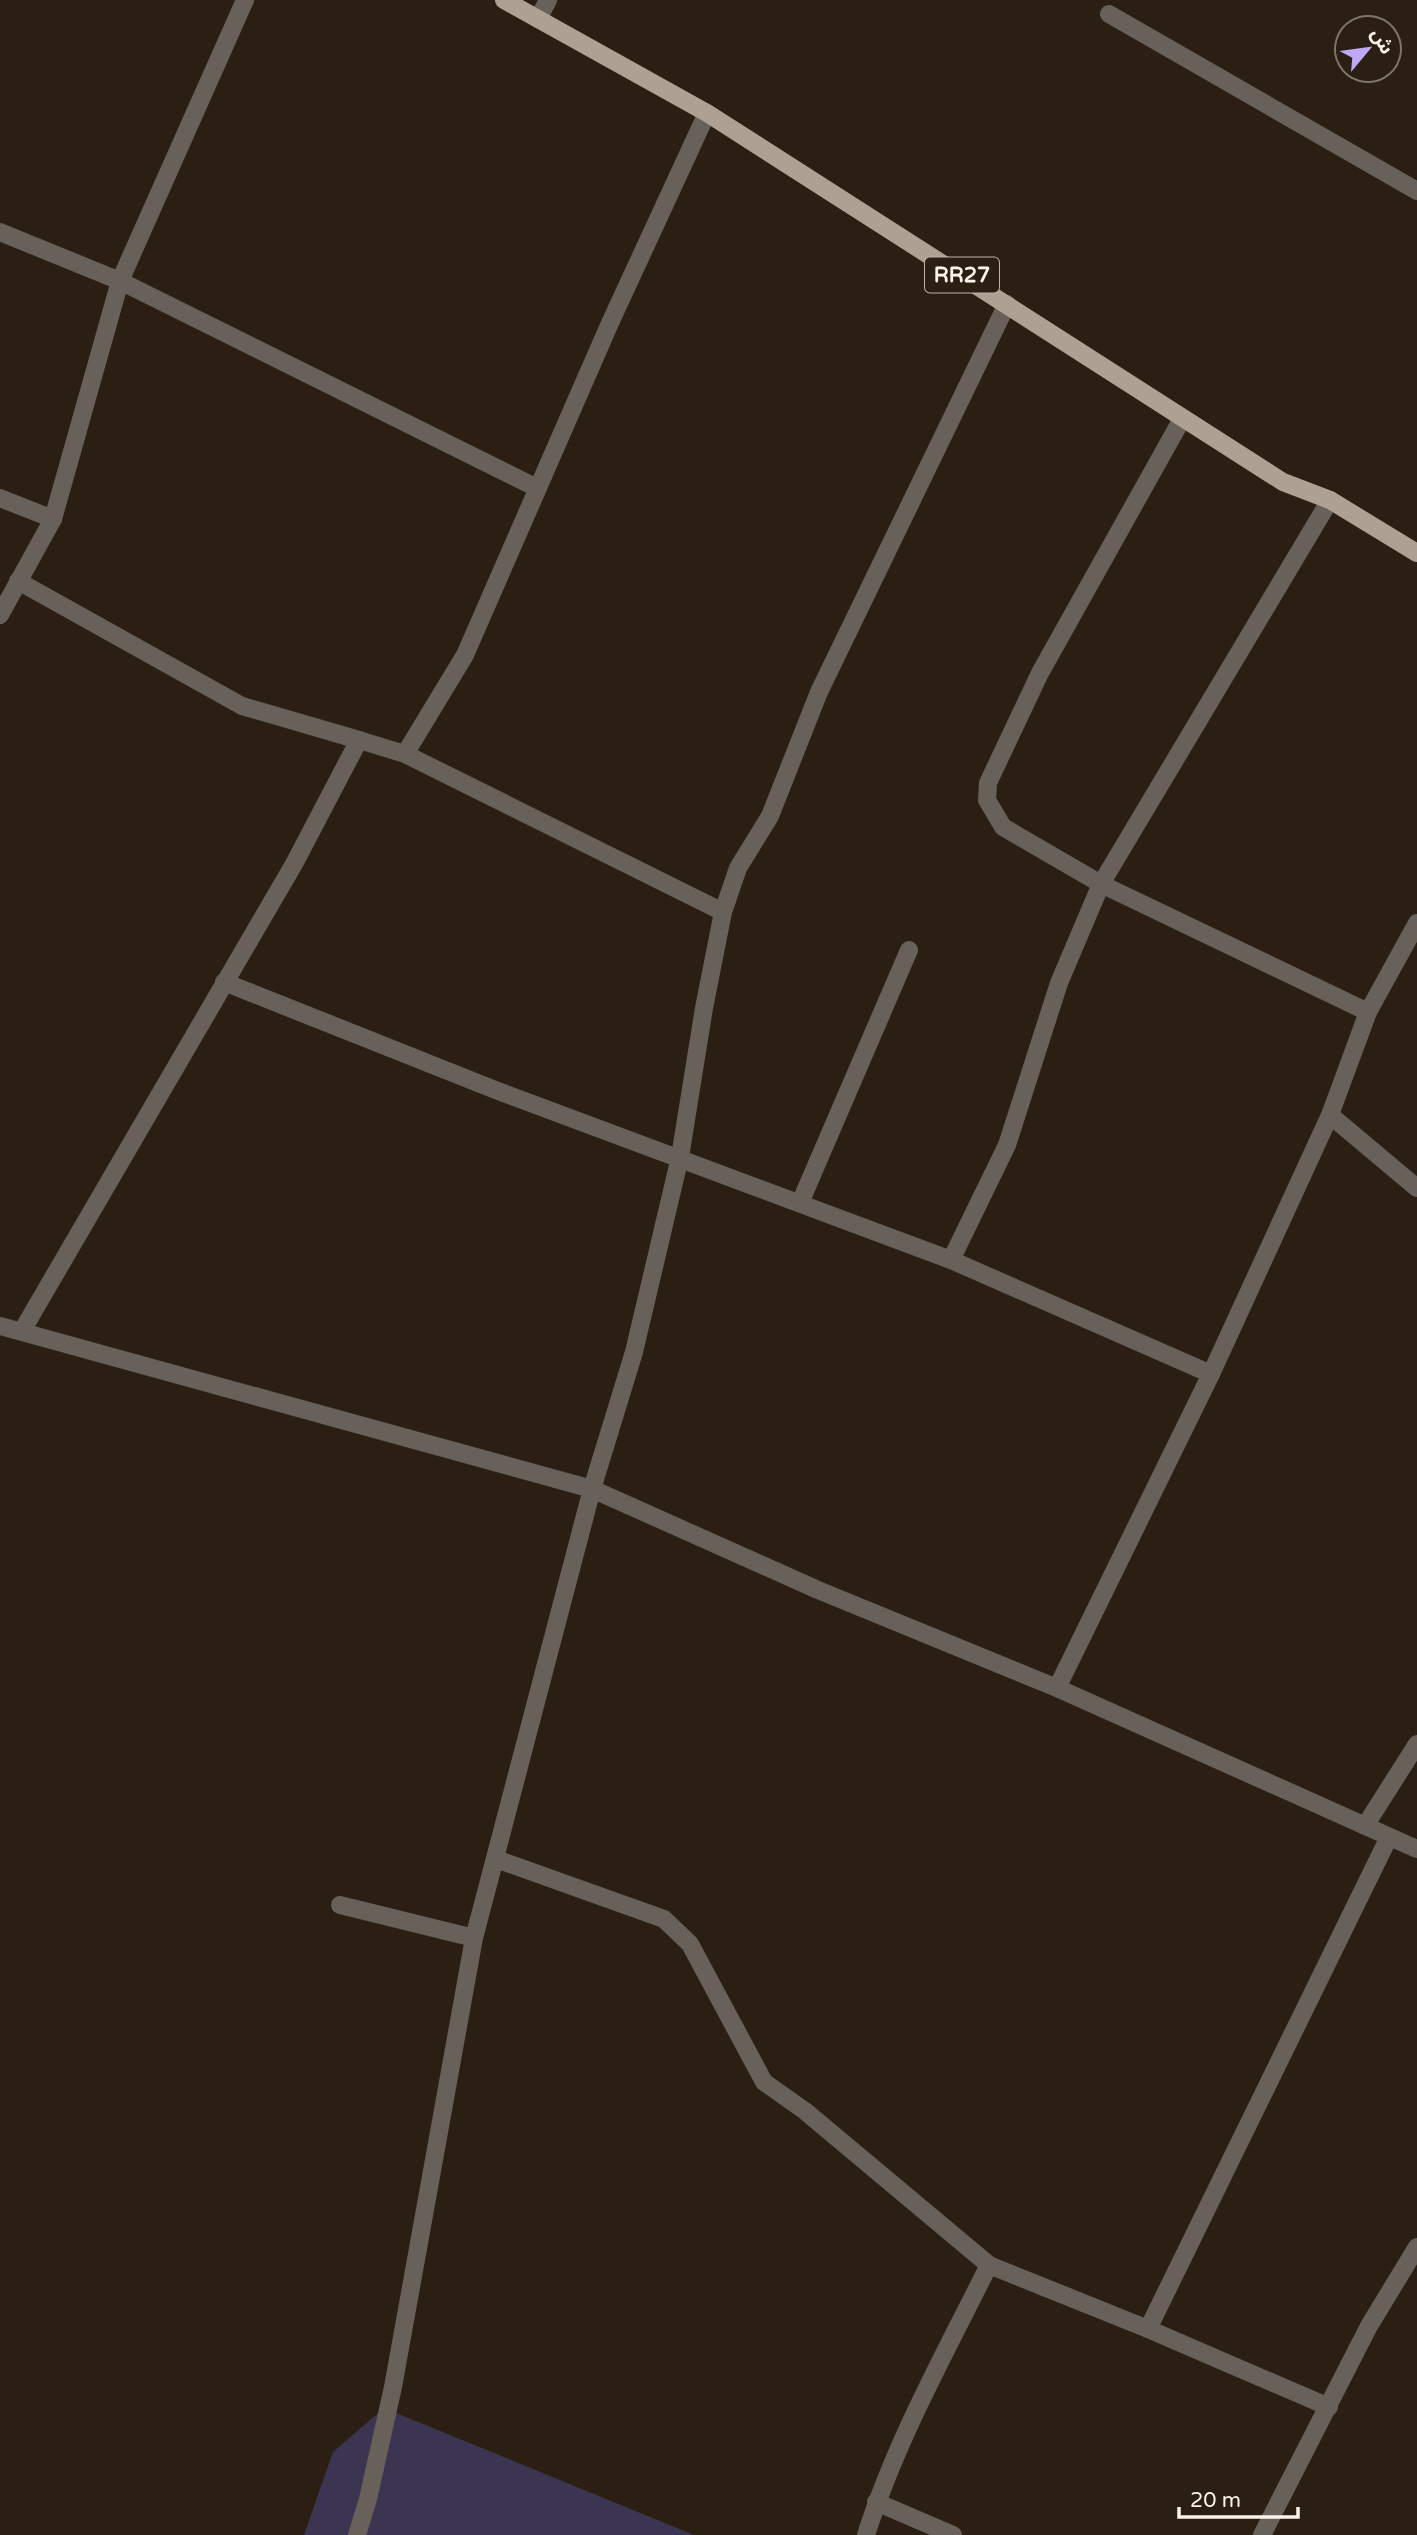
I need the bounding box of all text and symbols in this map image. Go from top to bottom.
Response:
north arrow [1333,14,1403,84]
text: ش [1366,25,1398,58]
road number: RR27 [925,258,999,292]
scale bar [1179,2476,1298,2520]
text: 20 m [1190,2488,1241,2513]

